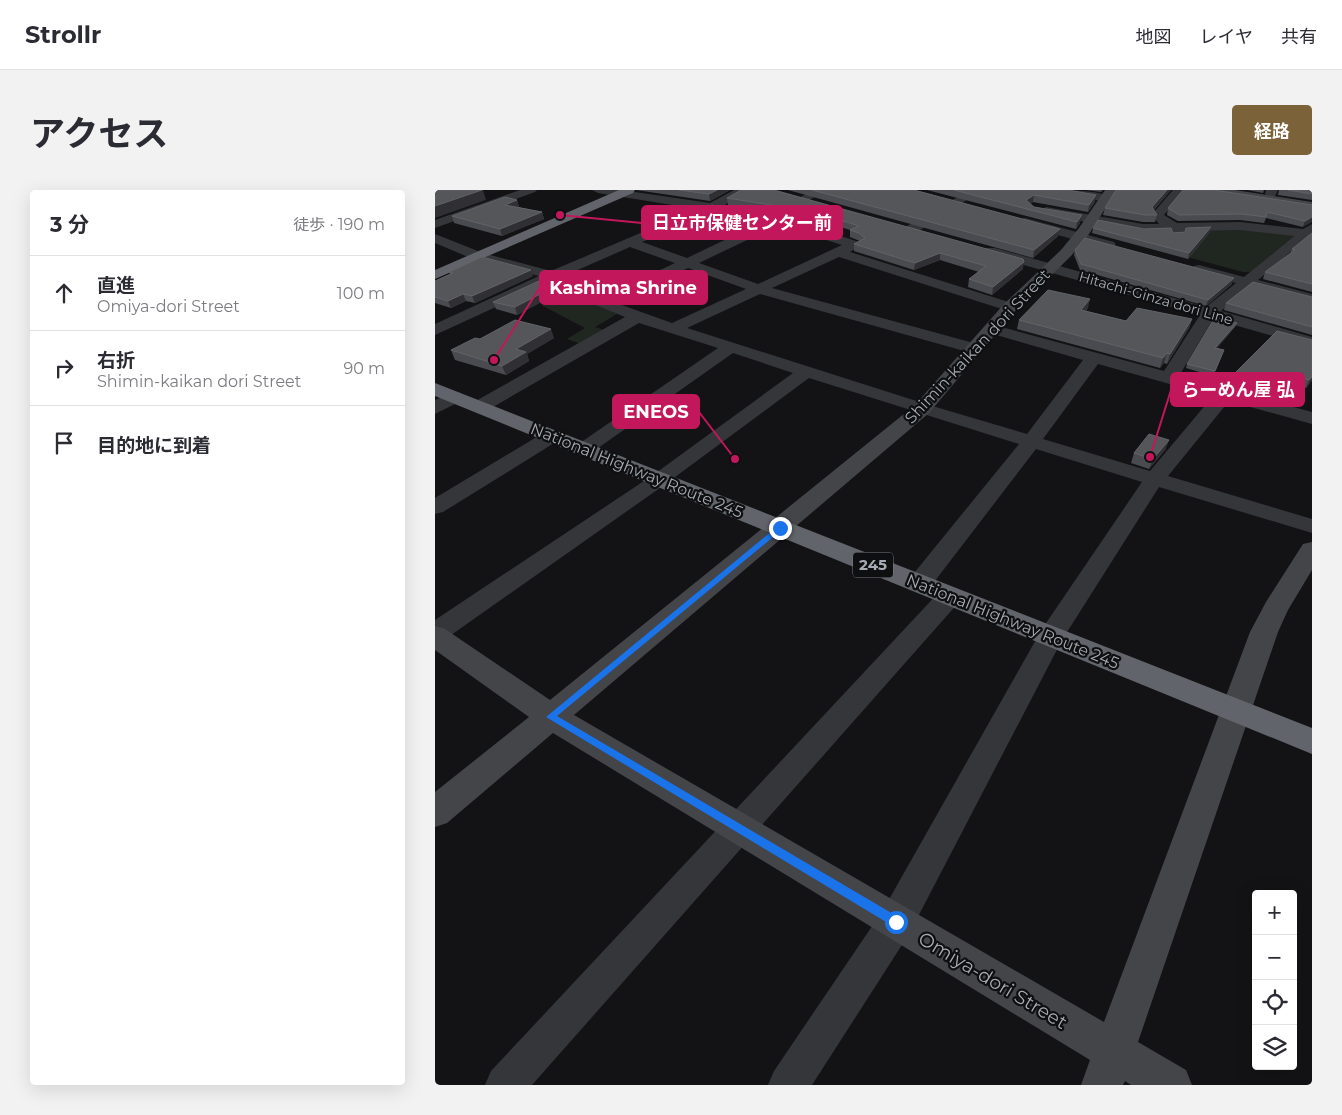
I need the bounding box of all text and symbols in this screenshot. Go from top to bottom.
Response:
text: Strollr [25,20,101,49]
text: 地図 [1136,26,1172,48]
text: レイヤ [1200,26,1253,48]
text: 共有 [1281,26,1317,48]
button: 経路 [1232,105,1312,155]
text: アクセス [30,112,168,155]
callout: 日立市保健センター前 [642,206,842,239]
text: 3 分 [50,212,89,237]
text: 日立市保健センター前 [652,212,832,234]
text: 徒歩 · 190 m [293,215,385,234]
street label: Shimin-kaikan dori Street [901,265,1054,427]
street label: Hitachi-Ginza dori Line [1077,267,1235,329]
callout: Kashima Shrine [540,271,707,304]
text: 直進 [97,274,135,297]
text: Kashima Shrine [549,277,697,299]
icon: ahead [50,279,78,307]
text: 100 m [337,284,385,303]
text: Omiya-dori Street [97,297,240,316]
text: 右折 [97,349,135,372]
icon: right [50,354,78,382]
text: 90 m [343,359,385,378]
text: Shimin-kaikan dori Street [97,372,301,391]
callout: らーめん屋 弘 [1171,373,1304,406]
text: らーめん屋 弘 [1181,379,1295,401]
callout: ENEOS [613,395,699,428]
text: ENEOS [623,401,689,423]
street label: National Highway Route 245 [528,419,746,522]
icon: arrive [50,429,78,457]
text: 目的地に到着 [97,434,211,457]
route end [769,517,792,540]
road number: 245 [853,552,893,578]
street label: National Highway Route 245 [904,570,1122,673]
map controls [1252,890,1297,1070]
button: + [1252,890,1297,935]
route start [885,911,908,934]
street label: Omiya-dori Street [914,927,1072,1034]
button: − [1252,935,1297,980]
button: locate [1252,980,1297,1025]
button: layers [1252,1025,1297,1070]

